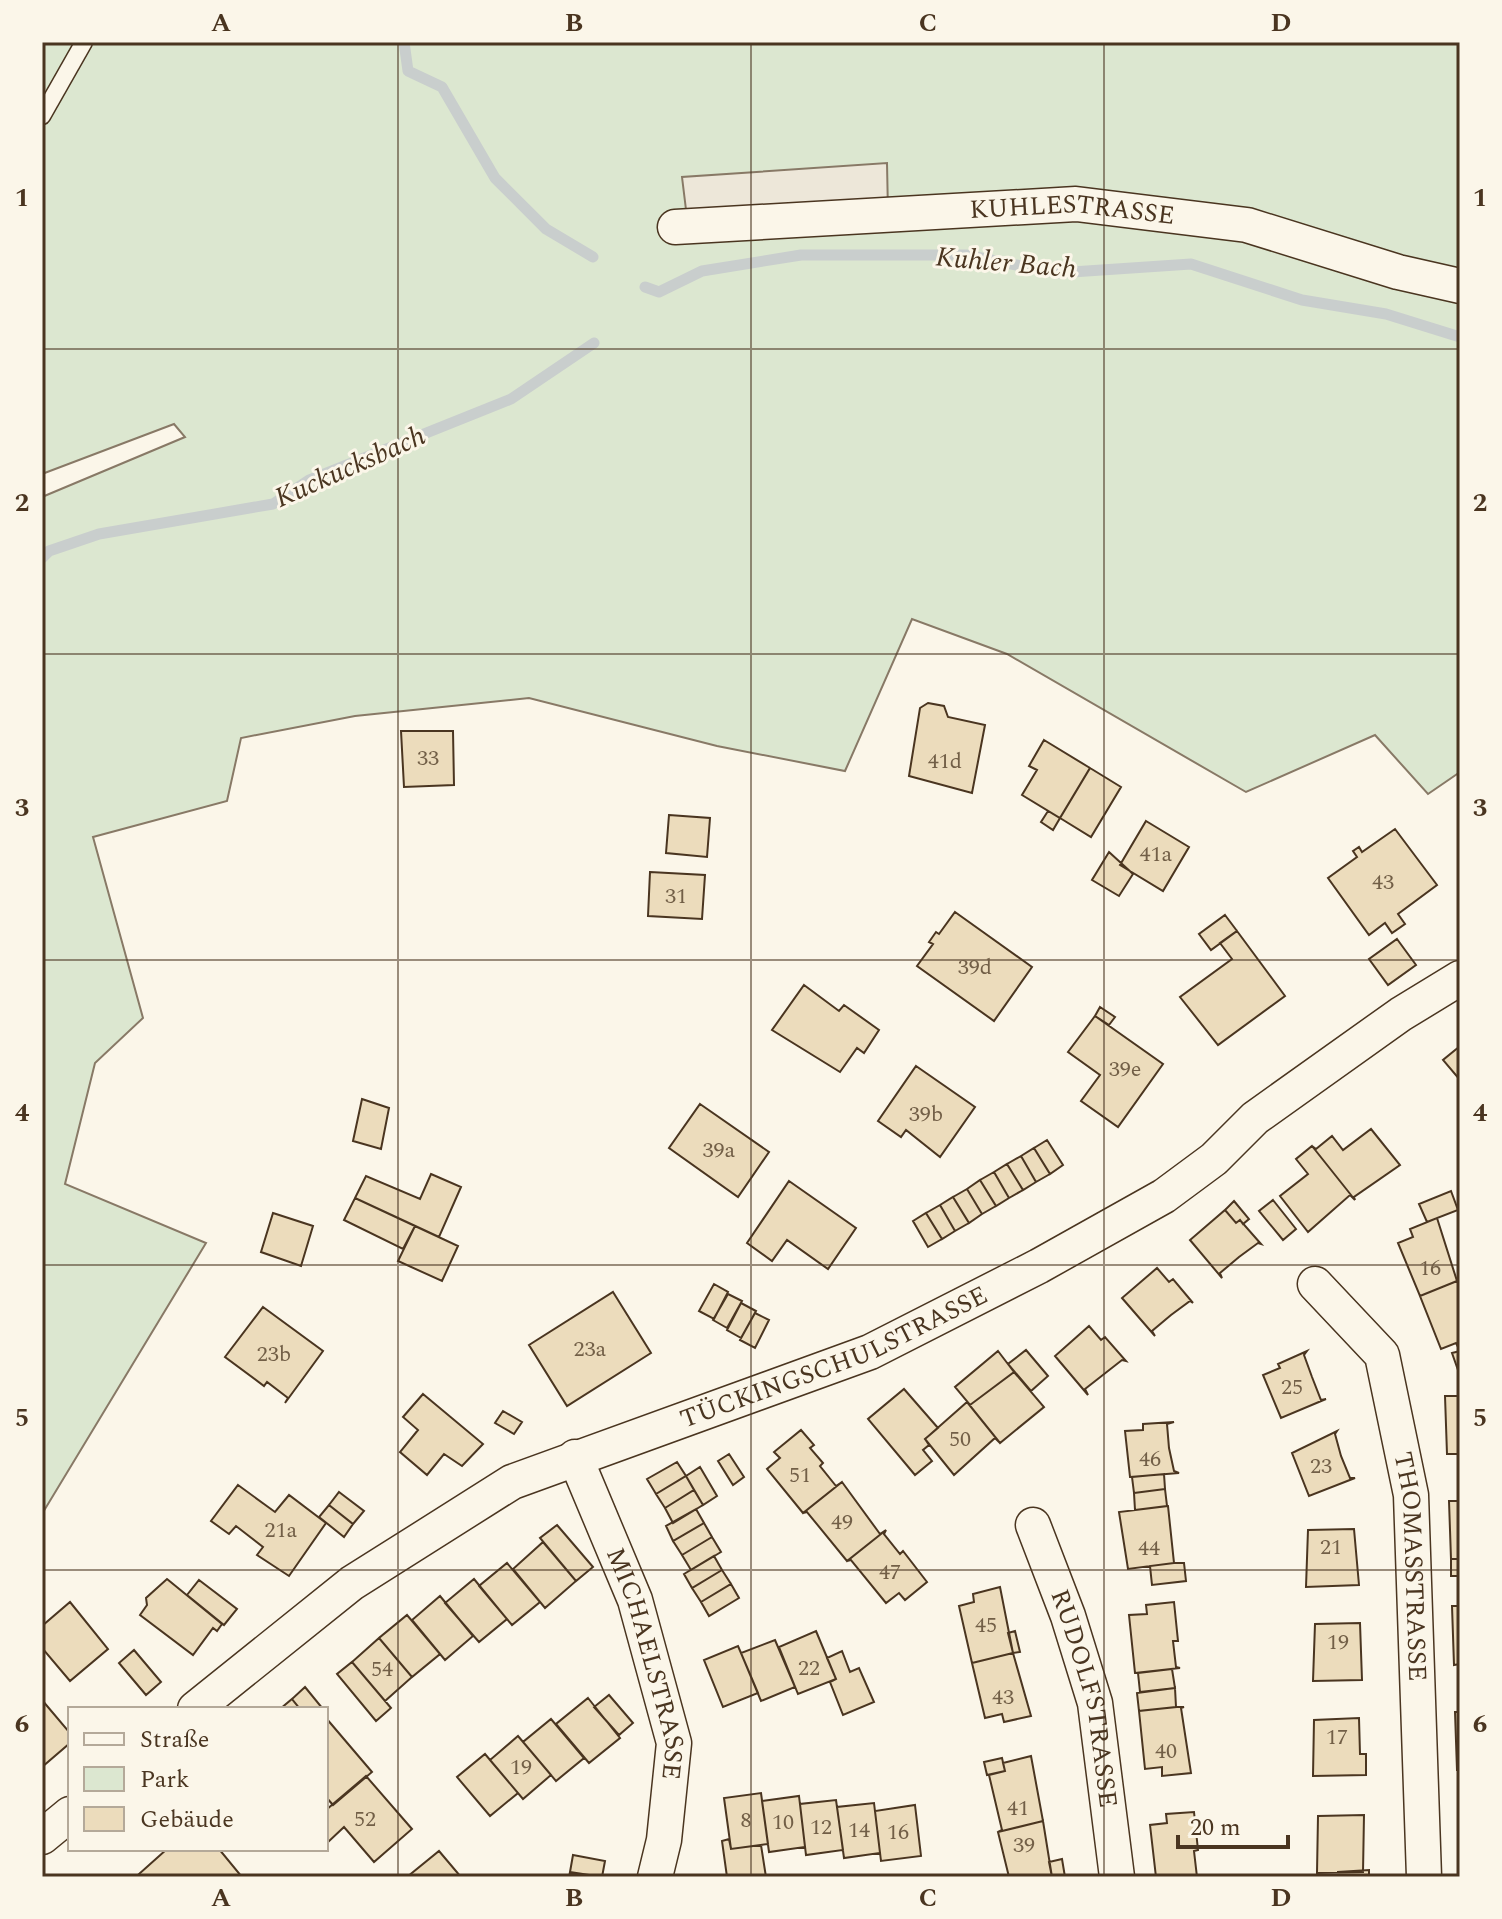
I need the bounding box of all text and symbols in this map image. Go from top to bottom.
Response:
text: A [211,3,231,43]
text: B [565,3,583,43]
text: C [919,3,937,43]
text: D [1271,3,1291,43]
text: 1 [15,178,29,218]
text: 1 [1473,178,1487,218]
street label: KUHLESTRASSE [968,184,1177,236]
water label: Kuhler Bach [934,235,1078,291]
water label: Kuckucksbach [268,415,432,519]
text: 2 [15,483,29,523]
text: 2 [1473,483,1487,523]
house number: 33 [417,742,439,775]
house number: 41d [928,745,962,778]
text: 3 [15,788,29,828]
text: 3 [1473,788,1487,828]
house number: 41a [1140,838,1173,871]
house number: 43 [1372,866,1394,899]
house number: 31 [665,880,687,913]
house number: 39d [958,951,992,984]
house number: 39e [1109,1053,1141,1086]
text: 4 [15,1093,30,1133]
text: 4 [1473,1093,1488,1133]
house number: 39b [909,1098,943,1131]
house number: 39a [703,1134,736,1167]
house number: 16 [1419,1252,1441,1285]
street label: TÜCKINGSCHULSTRASSE [674,1275,995,1439]
house number: 23a [574,1333,607,1366]
house number: 23b [257,1338,291,1371]
house number: 25 [1281,1371,1303,1404]
text: 5 [15,1398,29,1438]
text: 5 [1473,1398,1487,1438]
house number: 50 [949,1423,971,1456]
house number: 46 [1139,1443,1161,1476]
street label: THOMASSTRASSE [1383,1448,1437,1682]
house number: 23 [1310,1450,1332,1483]
house number: 51 [789,1459,811,1492]
house number: 49 [831,1506,853,1539]
house number: 21a [265,1514,298,1547]
house number: 21 [1320,1531,1342,1564]
house number: 44 [1138,1532,1160,1565]
street label: MICHAELSTRASSE [595,1541,695,1782]
house number: 47 [879,1556,901,1589]
street label: RUDOLFSTRASSE [1039,1583,1128,1810]
house number: 45 [975,1609,997,1642]
house number: 19 [1327,1626,1349,1659]
house number: 22 [798,1652,820,1685]
house number: 54 [371,1653,393,1686]
house number: 43 [992,1681,1014,1714]
text: 6 [15,1704,29,1744]
text: 6 [1473,1704,1487,1744]
legend [68,1707,328,1851]
house number: 17 [1326,1721,1348,1754]
text: Straße [140,1722,209,1758]
house number: 40 [1155,1735,1177,1768]
house number: 19 [510,1751,532,1784]
text: Park [140,1762,190,1798]
house number: 41 [1007,1792,1029,1825]
scale bar [1178,1799,1288,1849]
text: Gebäude [140,1802,234,1838]
house number: 52 [354,1803,376,1836]
house number: 8 [740,1804,752,1837]
house number: 10 [772,1806,794,1839]
text: 20 m [1190,1810,1241,1846]
house number: 12 [810,1811,832,1844]
house number: 14 [848,1814,870,1847]
house number: 16 [887,1816,909,1849]
house number: 39 [1013,1829,1035,1862]
text: A [211,1878,231,1918]
text: B [565,1878,583,1918]
text: C [919,1878,937,1918]
text: D [1271,1878,1291,1918]

